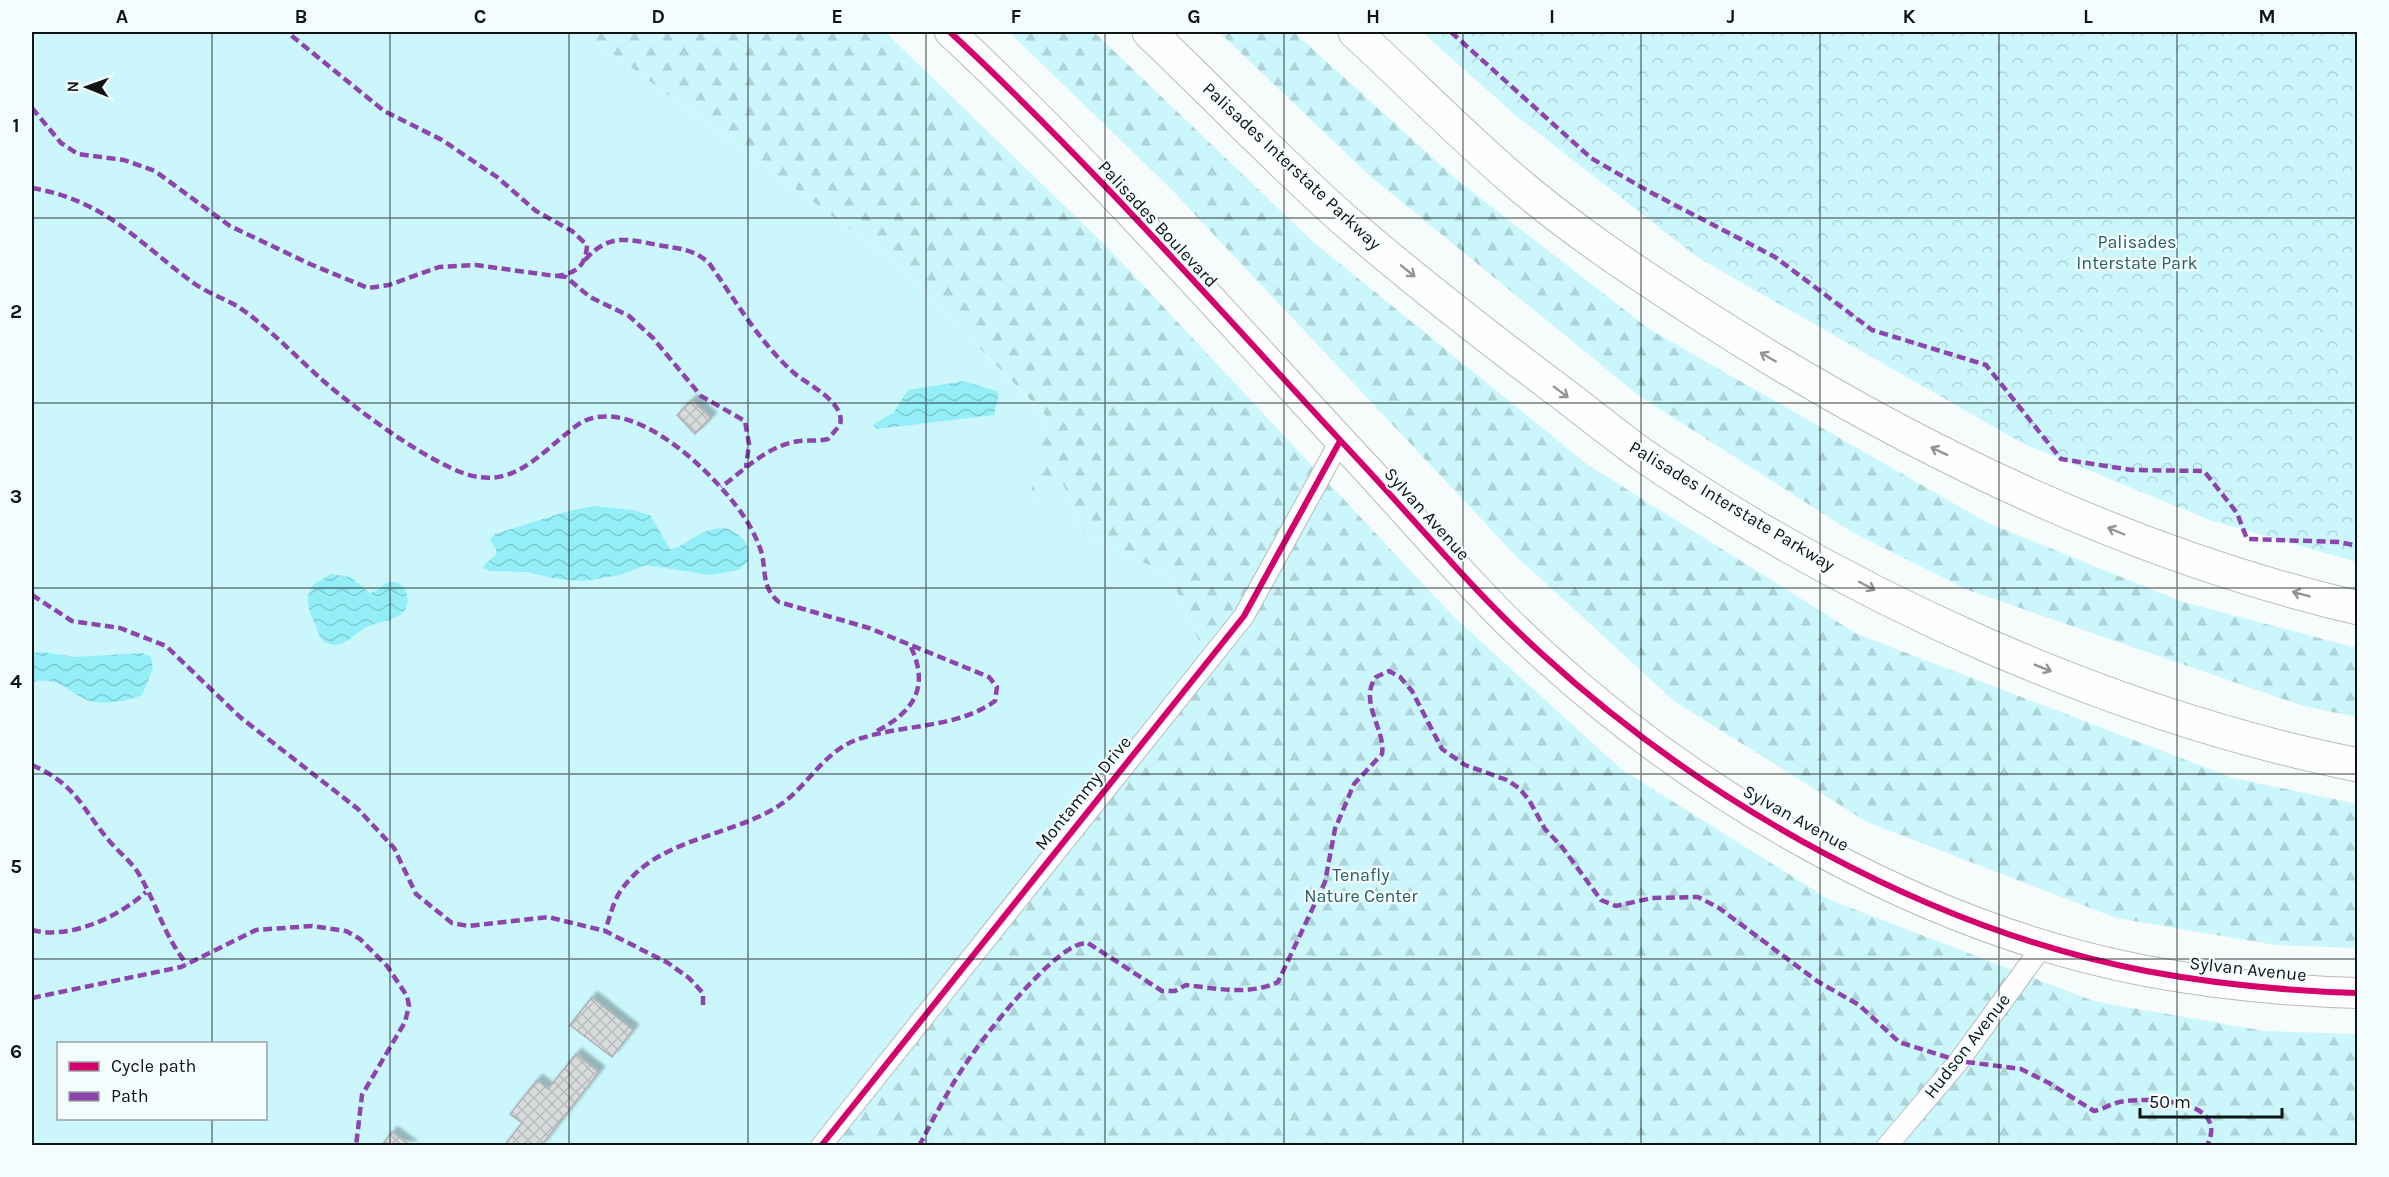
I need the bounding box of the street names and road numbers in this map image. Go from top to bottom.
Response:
street label: Palisades Interstate Parkway [1198,77,1386,255]
street label: Palisades Boulevard [1093,156,1223,292]
street label: Palisades Interstate Parkway [1625,436,1839,577]
street label: Sylvan Avenue [1379,463,1475,565]
street label: Montammy Drive [1030,731,1136,855]
street label: Sylvan Avenue [1739,780,1853,856]
street label: Sylvan Avenue [2188,952,2308,986]
street label: Hudson Avenue [1919,989,2015,1103]

